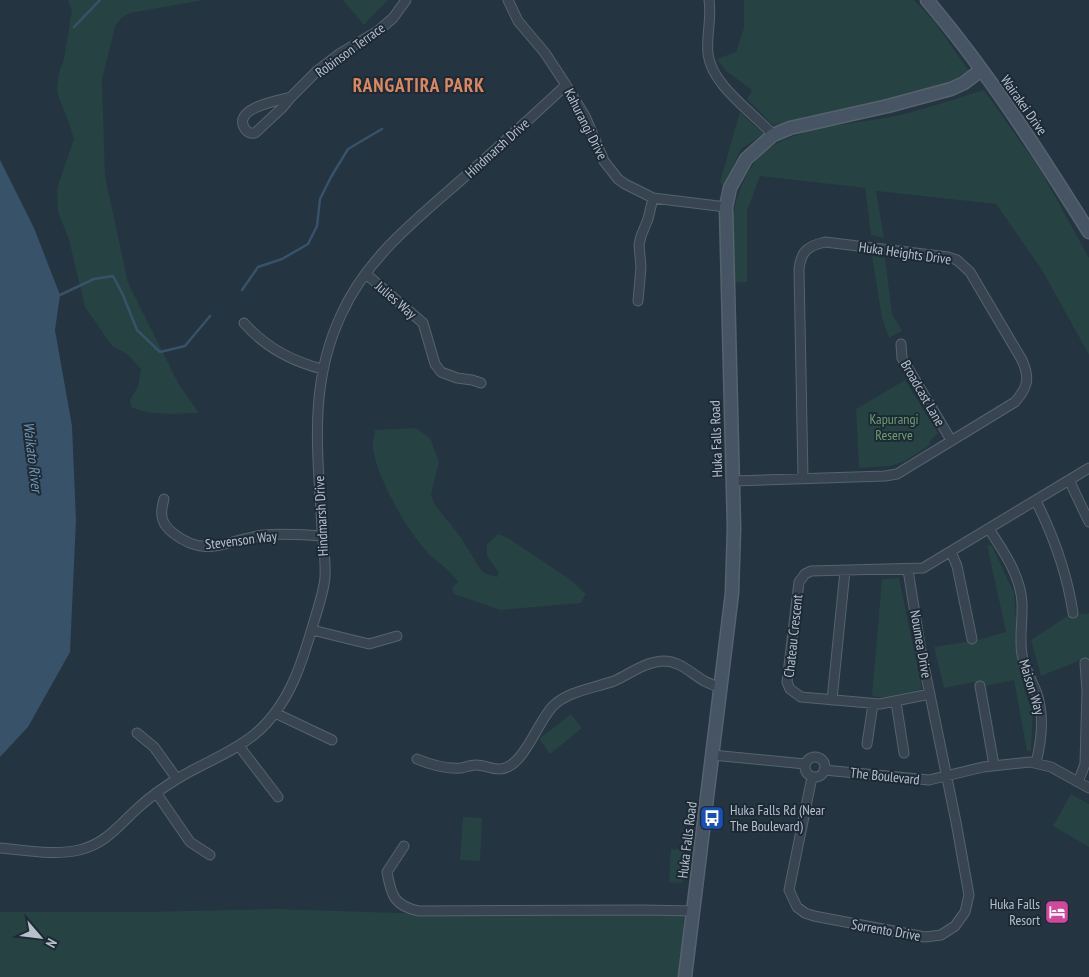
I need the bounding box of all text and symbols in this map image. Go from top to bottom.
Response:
street label: Robinson Terrace [312,19,388,81]
street label: Wairakei Drive [997,71,1051,139]
district label: RANGATIRA PARK [353,73,485,97]
street label: Kahurangi Drive [560,85,612,163]
street label: Hindmarsh Drive [461,114,533,182]
street label: Huka Heights Drive [858,238,953,268]
street label: Julies Way [371,277,421,323]
street label: Broadcast Lane [897,357,949,429]
street label: Huka Falls Road [706,400,726,478]
park label: Kapurangi Reserve [869,410,919,444]
water label: Waikato River [19,421,47,495]
street label: Hindmarsh Drive [310,475,332,557]
street label: Stevenson Way [204,527,279,553]
street label: Chateau Crescent [780,593,806,678]
street label: Noumea Drive [906,609,936,680]
street label: Maison Way [1015,657,1049,718]
street label: The Boulevard [849,763,921,789]
street label: Huka Falls Road [673,801,701,879]
place label: Huka Falls Rd (Near The Boulevard) [730,801,825,835]
bus stop icon: Huka Falls Rd (Near The Boulevard) [699,805,725,831]
place label: Huka Falls Resort [990,895,1040,929]
hotel icon: Huka Falls Resort [1044,899,1070,925]
north arrow [15,912,65,962]
street label: Sorrento Drive [850,915,922,945]
text: N [42,936,61,951]

